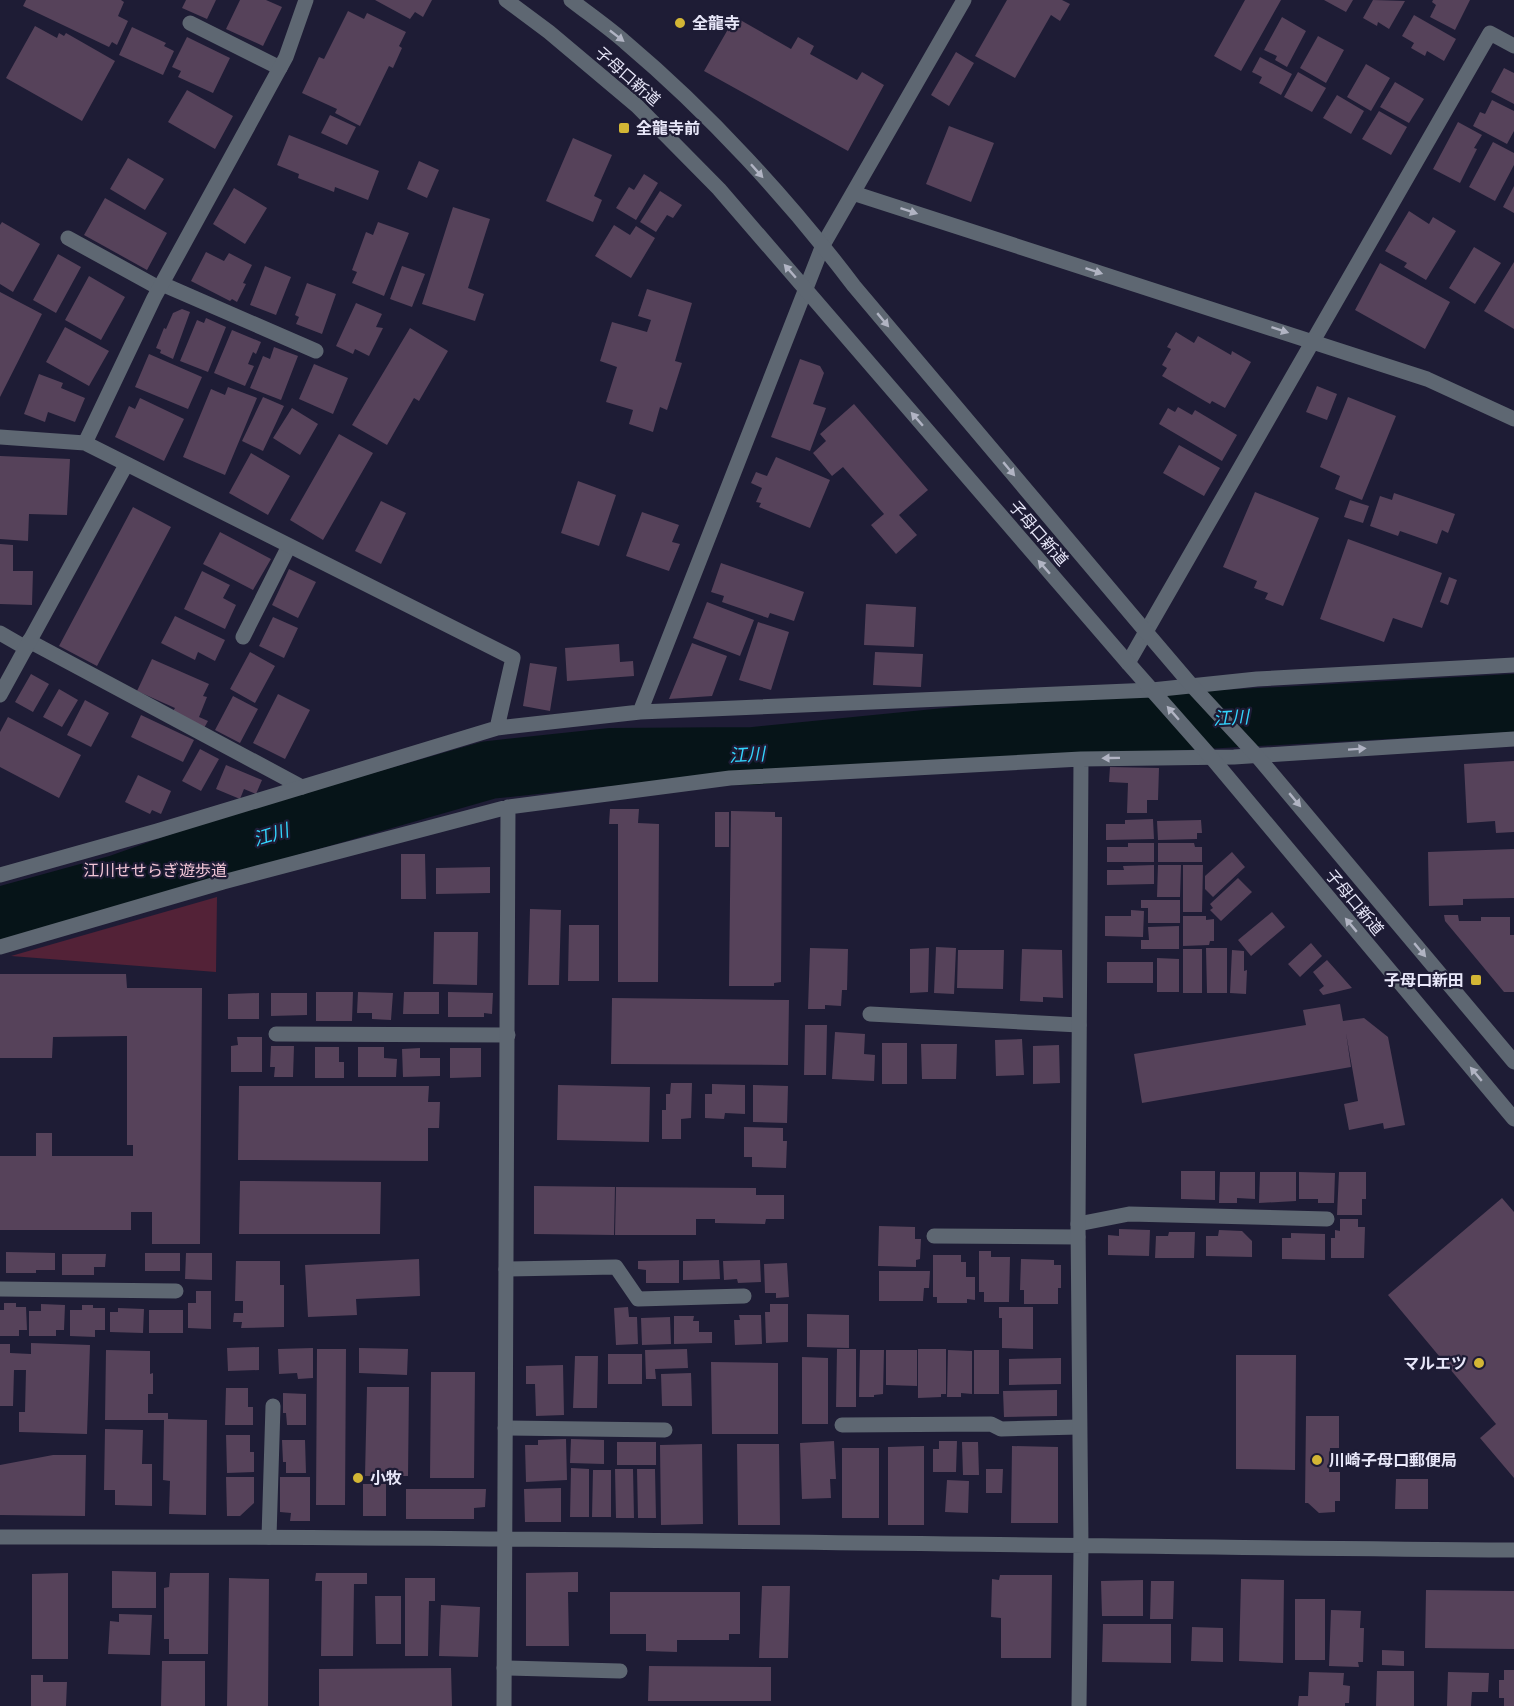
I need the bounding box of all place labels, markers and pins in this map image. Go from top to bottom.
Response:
place label: 全龍寺 [692,14,740,33]
marker: 全龍寺 [673,16,687,30]
place label: 全龍寺前 [636,119,700,138]
marker: 全龍寺前 [617,121,631,135]
place label: 子母口新田 [1384,971,1464,990]
marker: 子母口新田 [1469,973,1483,987]
place label: マルエツ [1403,1354,1467,1373]
marker: マルエツ [1472,1356,1486,1370]
place label: 川崎子母口郵便局 [1329,1451,1457,1470]
marker: 川崎子母口郵便局 [1310,1453,1324,1467]
place label: 小牧 [370,1469,402,1488]
marker: 小牧 [351,1471,365,1485]

